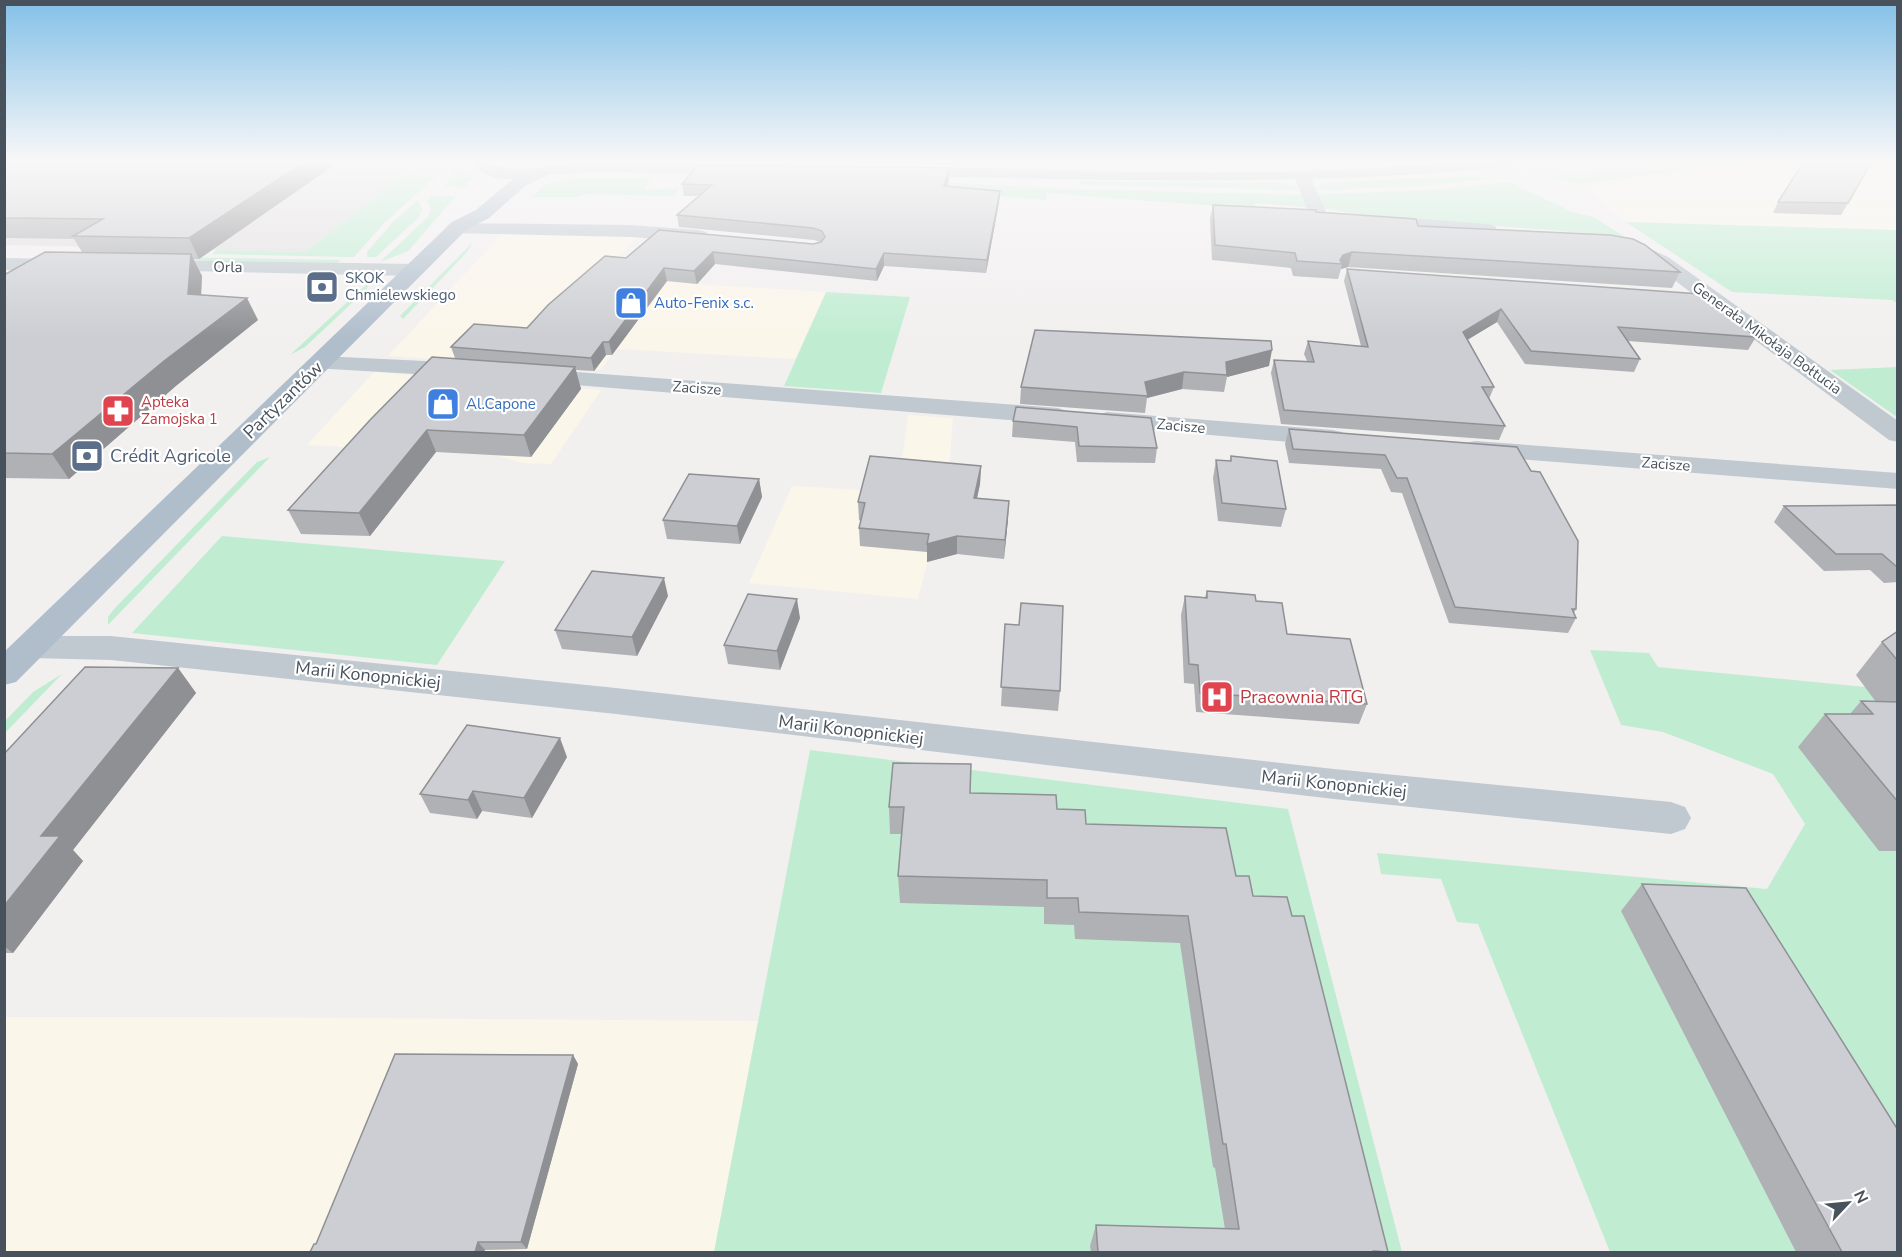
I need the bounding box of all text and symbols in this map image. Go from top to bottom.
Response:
street label: Orla [213,257,243,277]
place label: SKOK Chmielewskiego [345,268,456,305]
bank icon: SKOK Chmielewskiego [304,269,340,305]
street label: Generała Mikołaja Bołtucia [1688,277,1846,399]
shop icon: Auto-Fenix s.c. [613,285,649,321]
place label: Auto-Fenix s.c. [654,293,754,313]
street label: Partyzantów [238,356,328,444]
street label: Zacisze [672,376,722,400]
shop icon: Al.Capone [425,386,461,422]
place label: Apteka Zamojska 1 [141,392,218,429]
pharmacy icon: Apteka Zamojska 1 [100,393,136,429]
place label: Al.Capone [466,394,536,414]
street label: Zacisze [1156,414,1206,438]
bank icon: Crédit Agricole [69,438,105,474]
place label: Crédit Agricole [110,444,231,468]
street label: Zacisze [1641,452,1691,476]
street label: Marii Konopnickiej [294,655,442,695]
hospital icon: Pracownia RTG [1199,679,1235,715]
place label: Pracownia RTG [1240,685,1364,709]
street label: Marii Konopnickiej [777,709,925,751]
street label: Marii Konopnickiej [1260,764,1408,804]
north arrow [1818,1173,1878,1233]
text: N [1848,1187,1873,1207]

